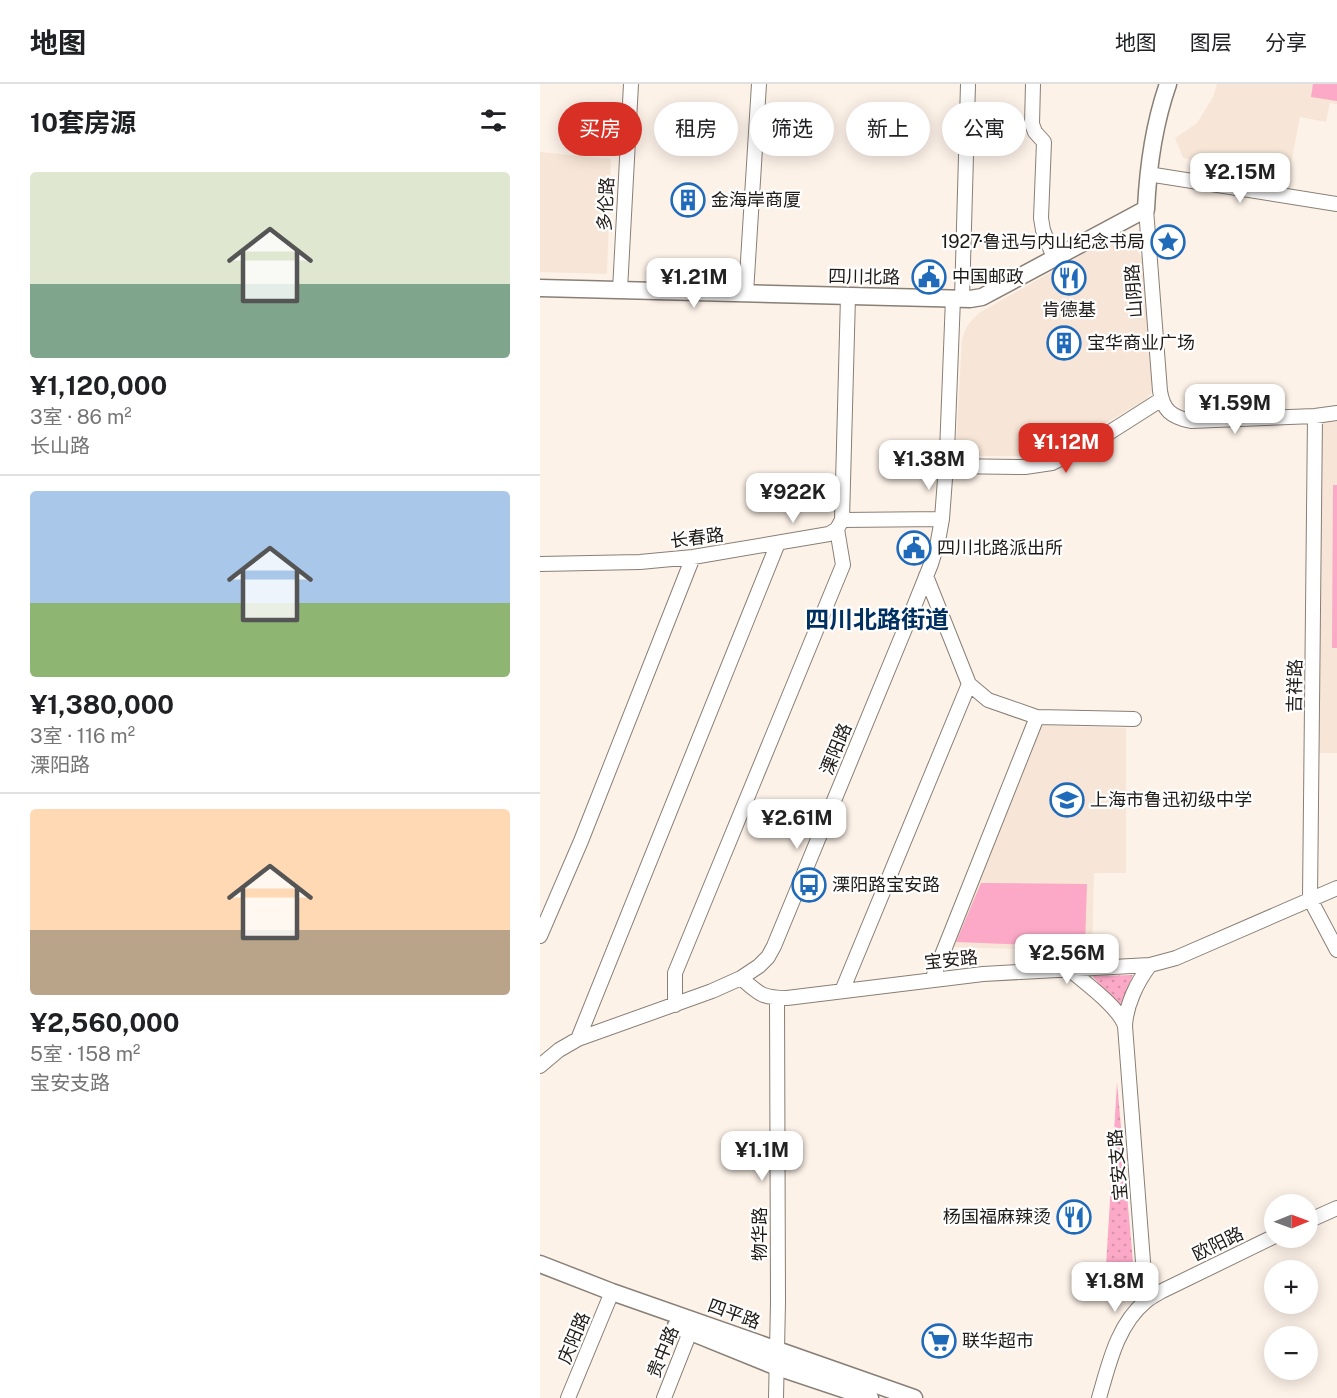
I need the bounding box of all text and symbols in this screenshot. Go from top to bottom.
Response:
text: 地图 [30,26,86,59]
text: 地图 [1115,30,1157,55]
text: 图层 [1190,30,1232,55]
text: 分享 [1265,30,1307,55]
chip: 买房 [558,102,642,156]
chip: 租房 [654,102,738,156]
chip: 筛选 [750,102,834,156]
chip: 新上 [846,102,930,156]
chip: 公寓 [942,102,1026,156]
icon: filters [477,104,510,137]
text: 10套房源 [30,107,136,138]
pin: ¥2.15M [1191,153,1289,204]
text: ¥2.15M [1204,160,1276,184]
street label: 多伦路 [594,176,617,231]
building icon: 金海岸商厦 [670,182,706,218]
place label: 金海岸商厦 [711,189,801,210]
icon: home [216,211,324,319]
place icon: 1927·鲁迅与内山纪念书局 [1150,224,1186,260]
place label: 1927·鲁迅与内山纪念书局 [941,231,1145,252]
pin: ¥1.21M [645,258,743,309]
public building icon: 中国邮政 [911,259,947,295]
restaurant icon: 肯德基 [1051,260,1087,296]
street label: 山阴路 [1121,263,1146,319]
text: ¥1.21M [660,265,728,289]
street label: 四川北路 [828,265,900,288]
place label: 中国邮政 [952,266,1024,287]
place label: 肯德基 [1042,299,1096,320]
building icon: 宝华商业广场 [1046,325,1082,361]
place label: 宝华商业广场 [1087,332,1195,353]
text: ¥1,120,000 [30,370,167,401]
pin: ¥1.59M [1186,384,1284,435]
text: ¥1.59M [1199,391,1271,415]
text: 3室 · 86 m² [30,405,132,429]
pin: ¥1.12M [1017,423,1115,474]
text: ¥1.12M [1033,430,1099,454]
text: 长山路 [30,434,90,458]
pin: ¥1.38M [880,440,978,491]
text: ¥1.38M [893,447,965,471]
pin: ¥922K [751,473,835,524]
text: ¥922K [760,480,826,504]
street label: 长春路 [669,524,725,551]
icon: home [216,530,324,638]
public building icon: 四川北路派出所 [896,530,932,566]
place label: 四川北路派出所 [937,537,1063,558]
district label: 四川北路街道 [805,605,949,633]
street label: 吉祥路 [1284,659,1305,713]
text: ¥1,380,000 [30,689,174,720]
street label: 溧阳路 [816,720,855,778]
text: 3室 · 116 m² [30,724,135,748]
text: 溧阳路 [30,753,90,777]
school or university icon: 上海市鲁迅初级中学 [1049,782,1085,818]
place label: 上海市鲁迅初级中学 [1090,789,1252,810]
pin: ¥2.61M [748,799,846,850]
text: ¥2.61M [761,806,833,830]
icon: home [216,848,324,956]
bus stop icon: 溧阳路宝安路 [791,867,827,903]
place label: 溧阳路宝安路 [832,874,940,895]
pin: ¥2.56M [1018,934,1116,985]
text: ¥2.56M [1029,941,1105,965]
street label: 宝安路 [923,946,979,973]
text: ¥2,560,000 [30,1007,180,1038]
text: 5室 · 158 m² [30,1042,140,1066]
text: 宝安支路 [30,1071,110,1095]
street label: 宝安支路 [1104,1128,1131,1202]
pin: ¥1.1M [720,1131,804,1182]
text: ¥1.1M [735,1138,789,1162]
north arrow [1264,1194,1318,1248]
map controls [1264,1194,1318,1380]
restaurant icon: 杨国福麻辣烫 [1056,1199,1092,1235]
place label: 杨国福麻辣烫 [943,1206,1051,1227]
street label: 物华路 [749,1207,770,1261]
street label: 欧阳路 [1189,1222,1247,1265]
button: + [1264,1260,1318,1314]
pin: ¥1.8M [1073,1262,1157,1313]
text: ¥1.8M [1086,1269,1144,1293]
street label: 四平路 [705,1294,763,1333]
street label: 庆阳路 [553,1309,594,1367]
street label: 贵中路 [643,1323,682,1381]
supermarket icon: 联华超市 [921,1323,957,1359]
button: − [1264,1326,1318,1380]
place label: 联华超市 [962,1330,1034,1351]

